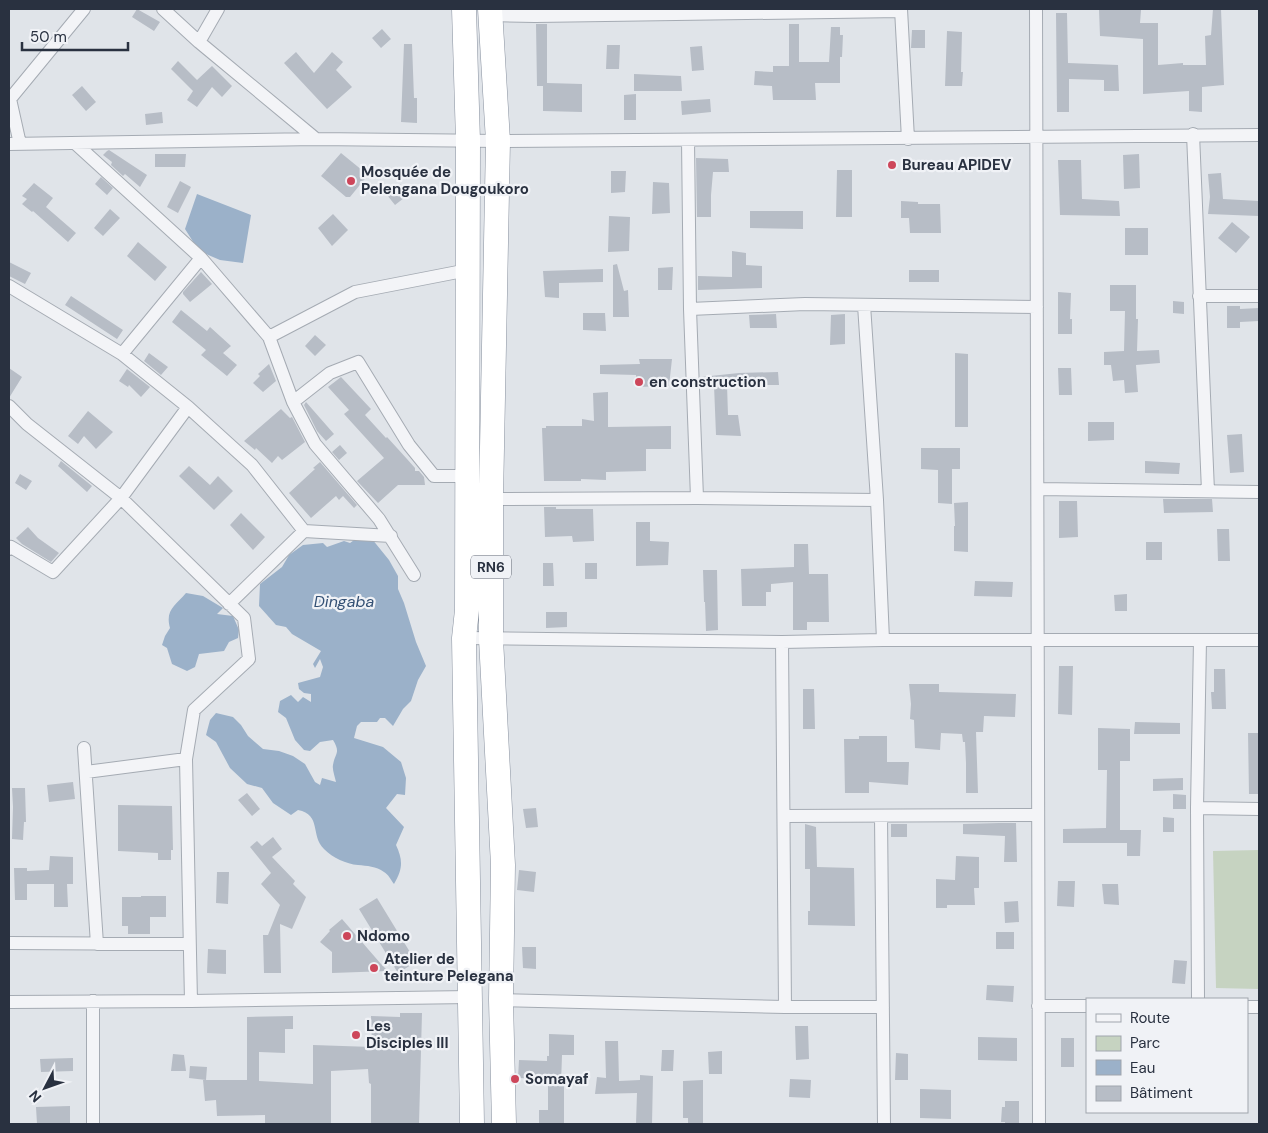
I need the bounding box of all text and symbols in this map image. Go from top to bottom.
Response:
scale bar [22,20,129,52]
text: 50 m [30,27,67,47]
place label: Bureau APIDEV [902,155,1012,175]
marker: Bureau APIDEV [886,159,898,171]
place label: Mosquée de Pelengana Dougoukoro [361,162,529,199]
marker: Mosquée de Pelengana Dougoukoro [345,175,357,187]
place label: en construction [649,372,766,392]
marker: en construction [633,376,645,388]
road number: RN6 [471,556,511,578]
water label: Dingaba [314,591,374,612]
place label: Ndomo [357,926,410,946]
marker: Ndomo [341,930,353,942]
place label: Atelier de teinture Pelegana [384,949,514,986]
marker: Atelier de teinture Pelegana [368,962,380,974]
legend [1086,998,1248,1113]
text: Route [1130,1008,1170,1028]
place label: Les Disciples III [366,1016,449,1053]
marker: Les Disciples III [350,1029,362,1041]
text: Parc [1130,1033,1160,1053]
text: Eau [1130,1058,1155,1078]
north arrow [20,1063,70,1113]
place label: Somayaf [525,1069,589,1089]
marker: Somayaf [509,1073,521,1085]
text: Bâtiment [1130,1083,1193,1103]
text: N [25,1087,45,1106]

